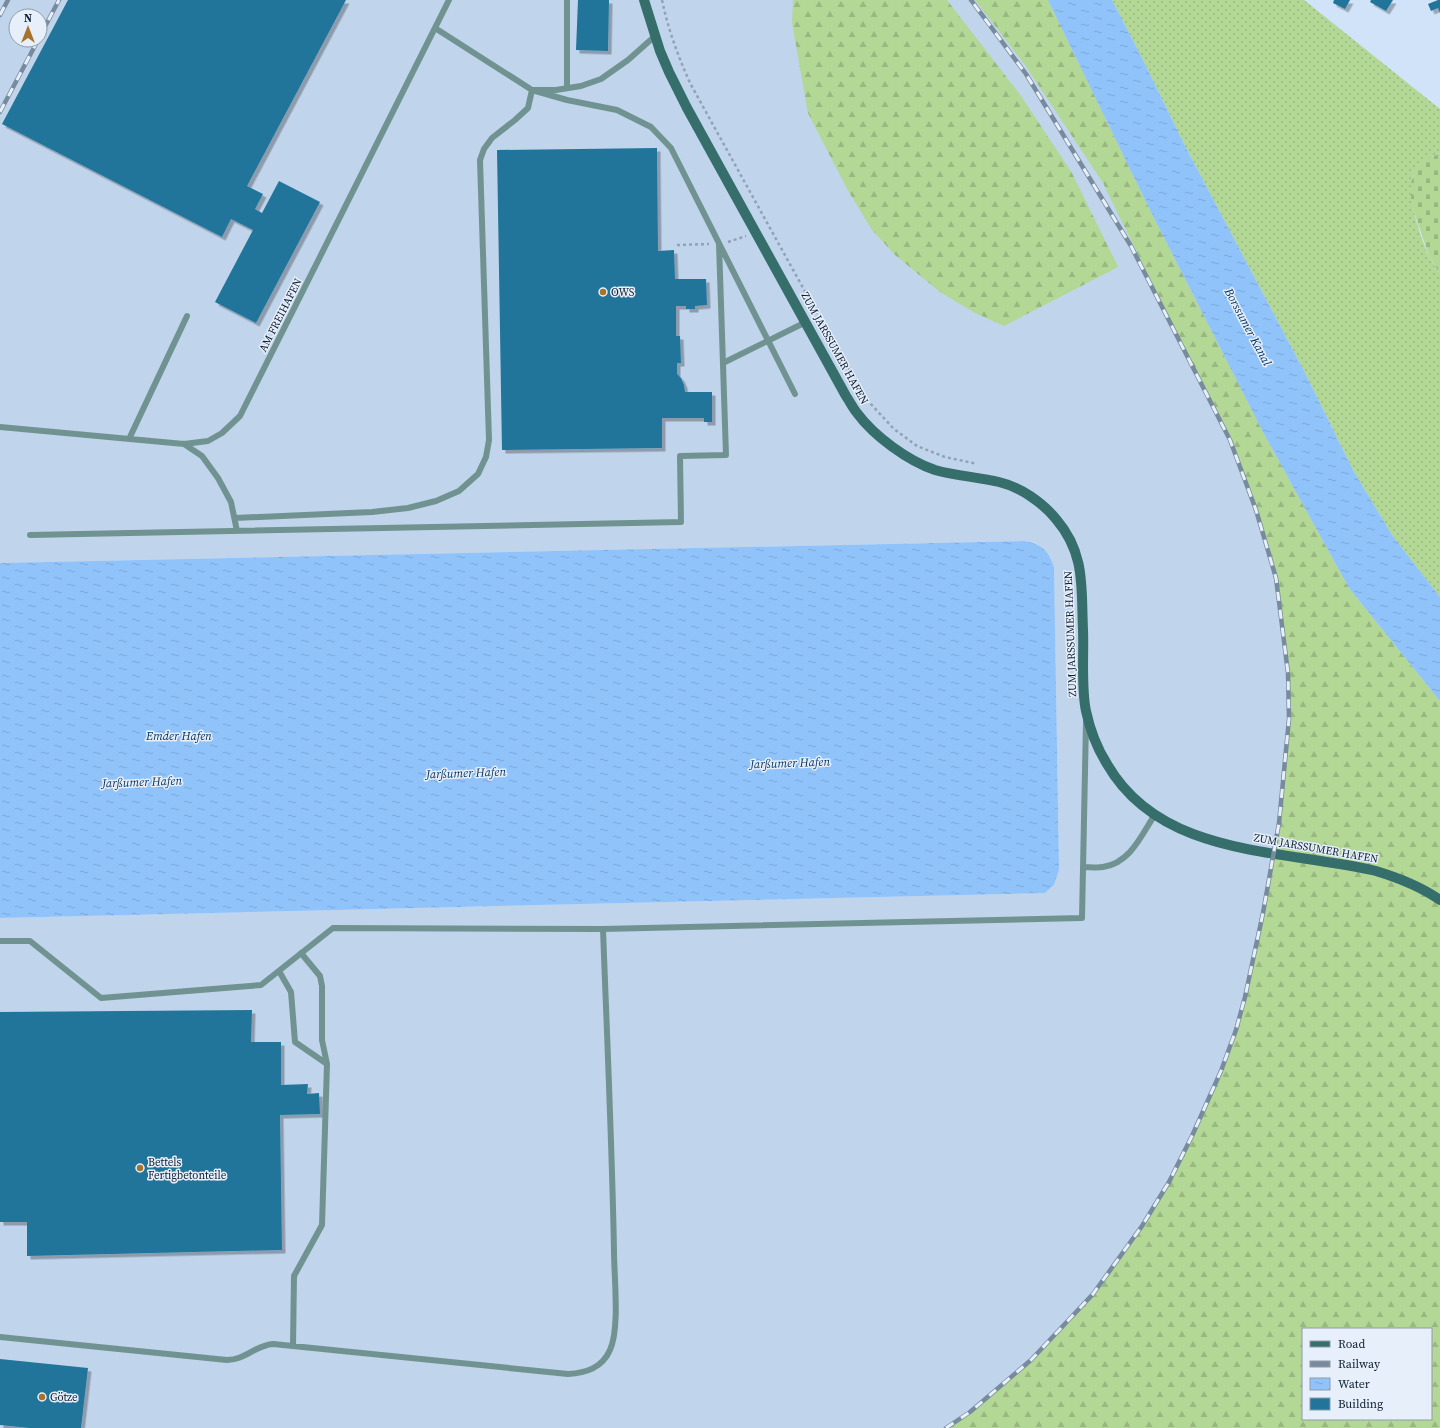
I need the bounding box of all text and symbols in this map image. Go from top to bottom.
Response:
north arrow [8,8,48,48]
text: N [24,11,32,26]
street label: AM FREIHAFEN [255,276,305,355]
water label: Borssumer Kanal [1220,284,1276,369]
place label: OWS [611,285,635,300]
marker: OWS [598,287,608,297]
street label: ZUM JARSSUMER HAFEN [797,289,872,407]
street label: ZUM JARSSUMER HAFEN [1061,571,1080,697]
water label: Emder Hafen [145,728,212,744]
water label: Jarßumer Hafen [748,754,831,772]
water label: Jarßumer Hafen [424,764,507,782]
water label: Jarßumer Hafen [100,773,183,791]
street label: ZUM JARSSUMER HAFEN [1253,830,1379,867]
place label: Bettels Fertigbetonteile [148,1155,227,1183]
marker: Bettels Fertigbetonteile [135,1163,145,1173]
legend [1302,1328,1432,1420]
text: Road [1338,1336,1365,1352]
text: Railway [1338,1356,1381,1372]
text: Water [1338,1376,1370,1392]
place label: Götze [50,1390,78,1405]
marker: Götze [37,1392,47,1402]
text: Building [1338,1396,1383,1412]

